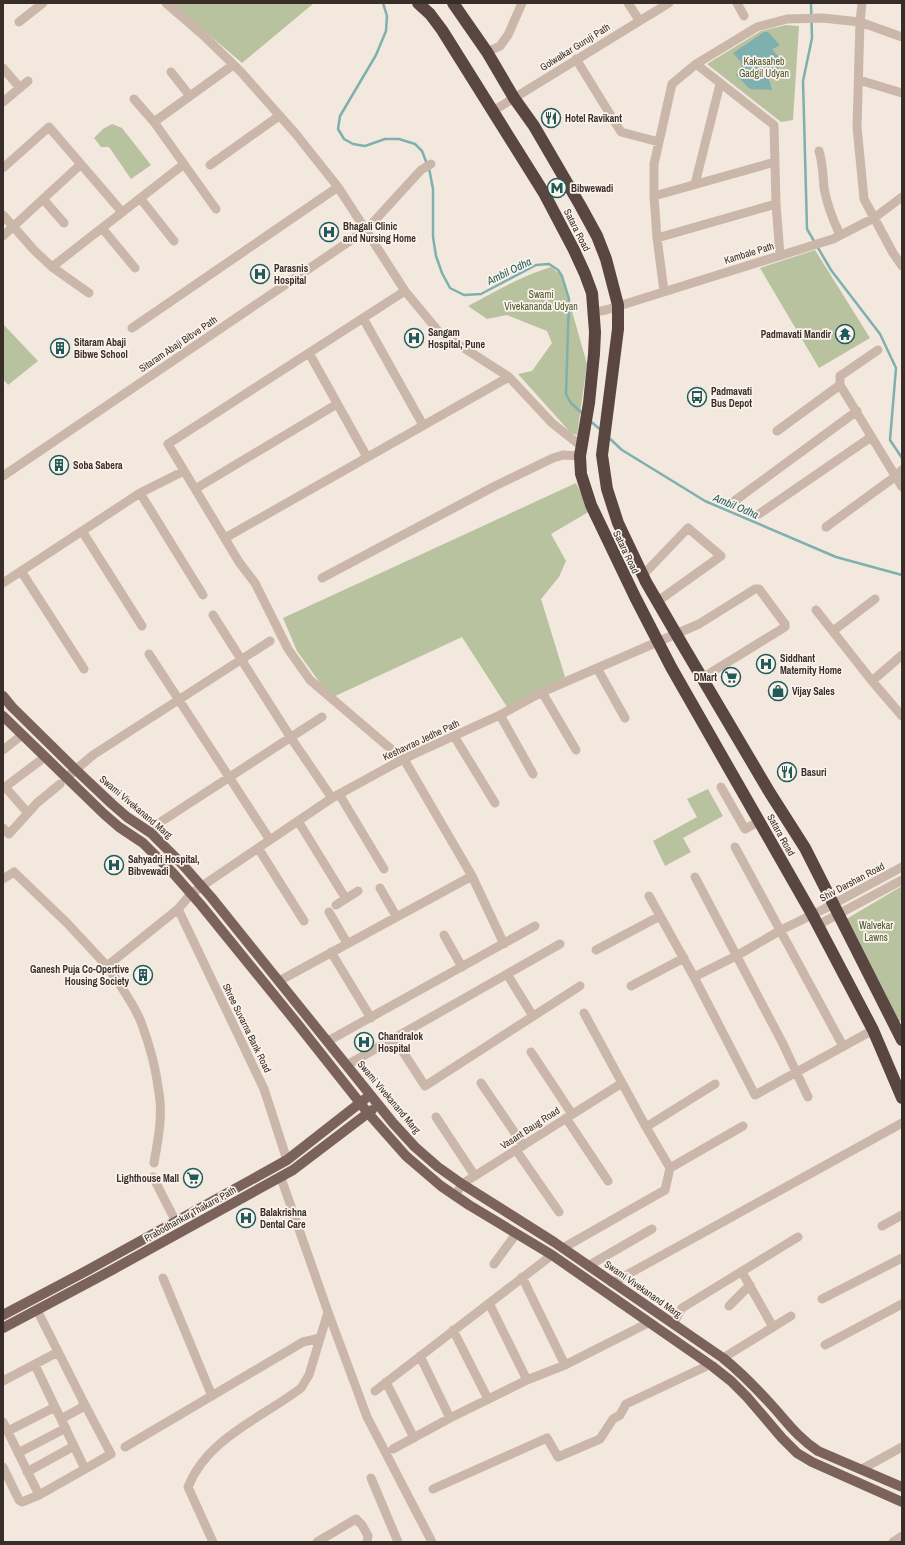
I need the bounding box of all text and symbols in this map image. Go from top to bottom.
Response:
street label: Golwalkar Guruji Path [538,20,612,74]
park label: Kakasaheb Gadgil Udyan [739,55,789,80]
restaurant icon: Hotel Ravikant [540,107,562,129]
place label: Hotel Ravikant [565,112,622,125]
metro station icon: Bibwewadi [546,177,568,199]
place label: Bibwewadi [571,182,613,195]
street label: Satara Road [561,207,593,253]
place label: Bhagali Clinic and Nursing Home [343,220,416,245]
hospital icon: Bhagali Clinic and Nursing Home [318,221,340,243]
street label: Kambale Path [722,239,776,267]
water label: Ambil Odha [484,254,533,288]
place label: Parasnis Hospital [274,262,309,287]
hospital icon: Parasnis Hospital [249,263,271,285]
park label: Swami Vivekananda Udyan [504,288,578,313]
street label: Sitaram Abaji Bibve Path [136,313,220,375]
temple icon: Padmavati Mandir [834,323,856,345]
place label: Sangam Hospital, Pune [428,326,485,351]
hospital icon: Sangam Hospital, Pune [403,327,425,349]
place label: Padmavati Mandir [761,328,832,341]
place label: Sitaram Abaji Bibwe School [74,336,128,361]
building icon: Sitaram Abaji Bibwe School [49,337,71,359]
place label: Padmavati Bus Depot [711,385,752,410]
bus stop icon: Padmavati Bus Depot [686,386,708,408]
building icon: Soba Sabera [48,454,70,476]
place label: Soba Sabera [73,459,123,472]
water label: Ambil Odha [710,490,761,522]
street label: Satara Road [610,528,642,576]
place label: Siddhant Maternity Home [780,652,842,677]
hospital icon: Siddhant Maternity Home [755,653,777,675]
supermarket icon: DMart [720,666,742,688]
place label: DMart [694,671,717,684]
shop icon: Vijay Sales [767,680,789,702]
place label: Vijay Sales [792,685,835,698]
street label: Keshavrao Jedhe Path [381,717,461,763]
restaurant icon: Basuri [776,761,798,783]
place label: Basuri [801,766,827,779]
street label: Swami Vivekanand Marg [97,773,176,842]
street label: Satara Road [764,812,798,858]
place label: Sahyadri Hospital, Bibvewadi [128,853,200,878]
hospital icon: Sahyadri Hospital, Bibvewadi [103,854,125,876]
street label: Shiv Darshan Road [817,859,887,905]
park label: Walvekar Lawns [859,919,893,944]
place label: Ganesh Puja Co-Opertive Housing Society [30,963,129,988]
building icon: Ganesh Puja Co-Opertive Housing Society [132,964,154,986]
street label: Shree Suvarna Bank Road [220,981,274,1075]
place label: Chandralok Hospital [378,1030,424,1055]
hospital icon: Chandralok Hospital [353,1031,375,1053]
street label: Swami Vivekanand Marg [355,1058,424,1137]
street label: Vasant Baug Road [498,1104,562,1152]
supermarket icon: Lighthouse Mall [182,1167,204,1189]
place label: Lighthouse Mall [117,1172,179,1185]
street label: Prabodhankar Thakare Path [142,1183,238,1245]
place label: Balakrishna Dental Care [260,1206,307,1231]
hospital icon: Balakrishna Dental Care [235,1207,257,1229]
street label: Swami Vivekanand Marg [602,1257,685,1321]

